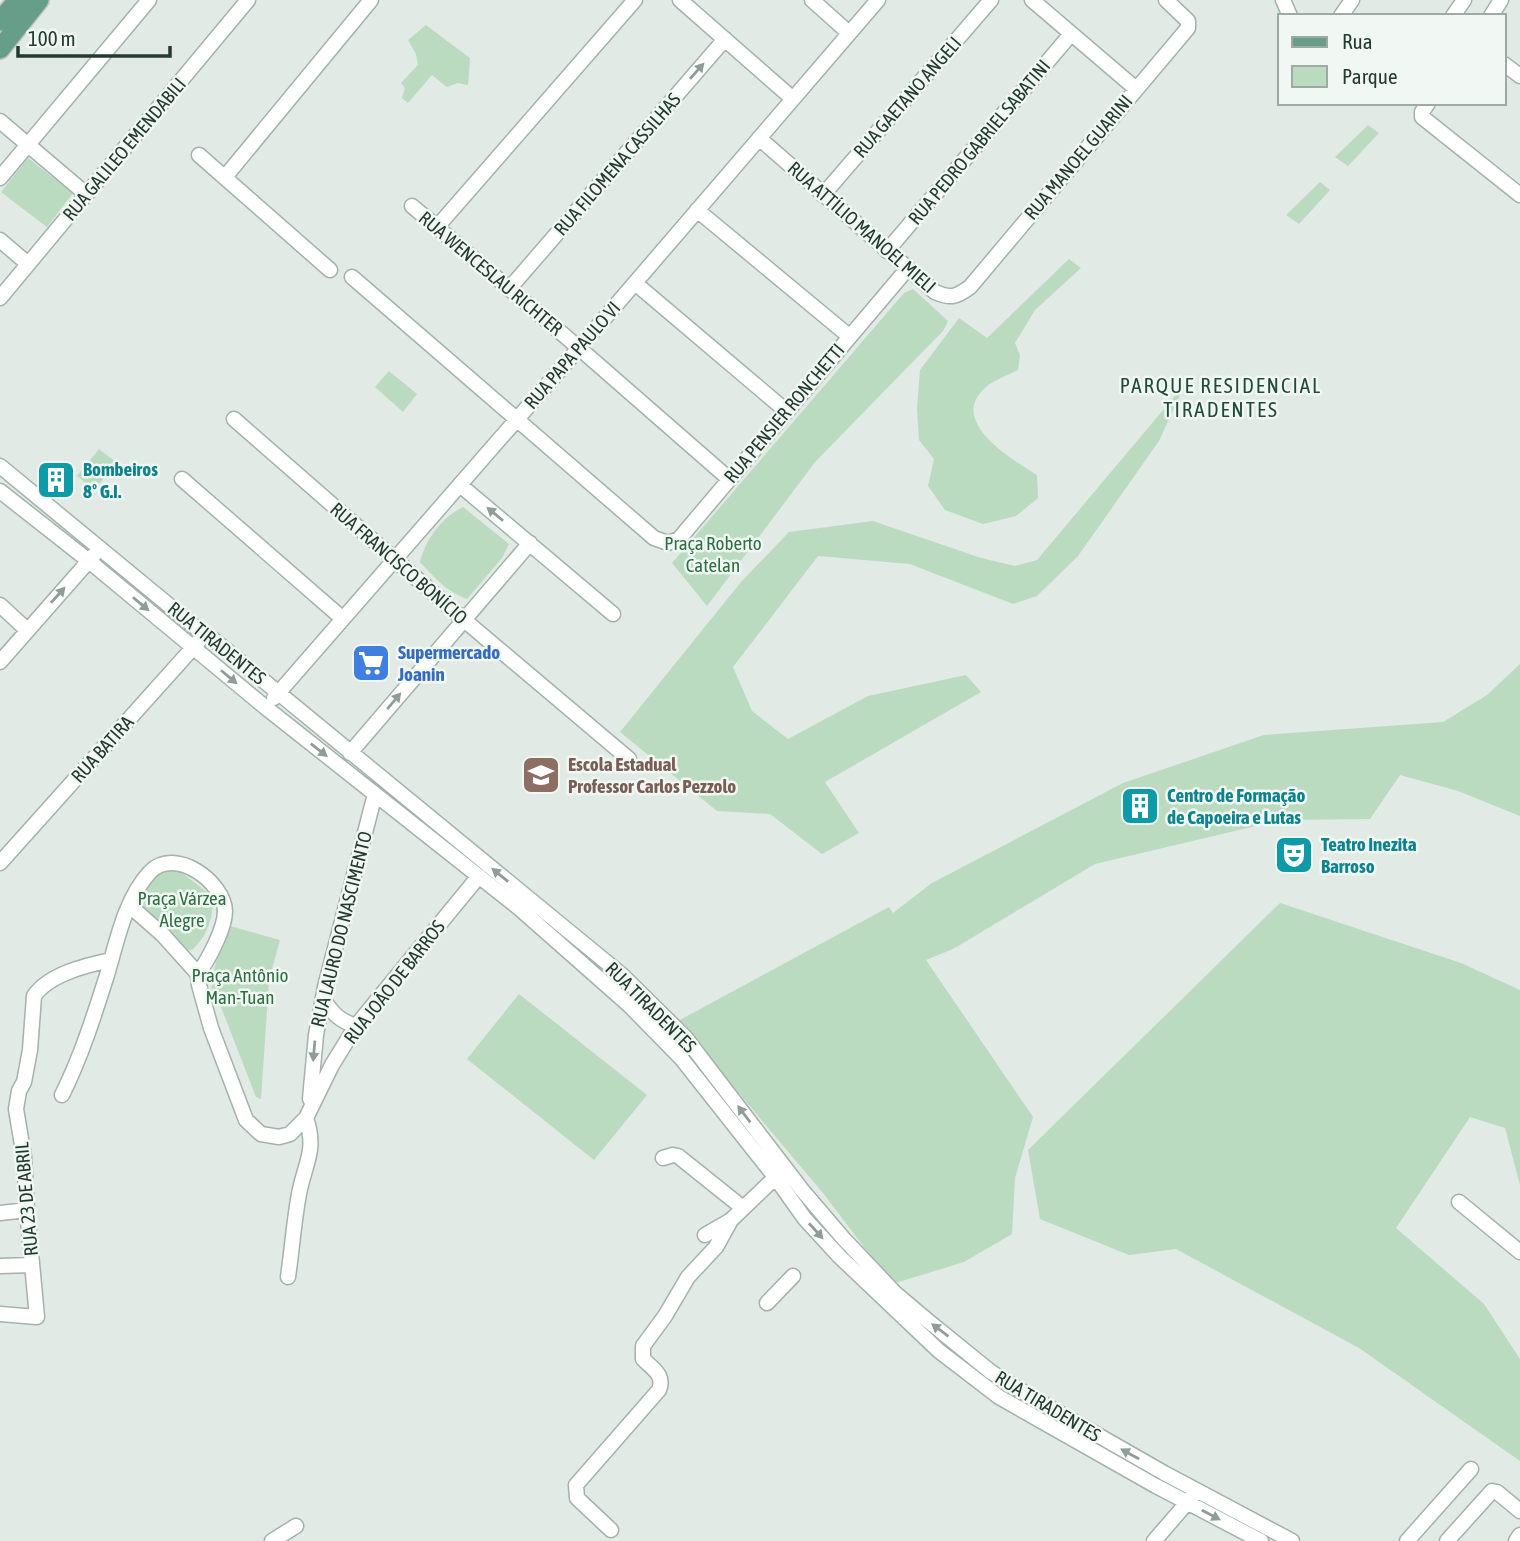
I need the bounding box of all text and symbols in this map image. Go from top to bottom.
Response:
scale bar [18,14,170,58]
legend [1278,14,1506,105]
text: 100 m [28,26,76,50]
text: Rua [1342,29,1372,53]
street label: RUA GAETANO ANGELI [849,32,965,162]
street label: RUA PEDRO GABRIEL SABATINI [904,55,1054,229]
one-way arrow [689,62,704,79]
text: Parque [1342,64,1397,88]
street label: RUA GALILEO EMENDABILI [58,73,190,225]
street label: RUA FILOMENA CASSILHAS [549,88,685,240]
street label: RUA MANOEL GUARINI [1019,90,1137,224]
street label: RUA ATTÍLIO MANOEL MIELI [784,157,940,297]
street label: RUA WENCESLAU RICHTER [415,207,568,340]
street label: RUA PAPA PAULO VI [519,297,625,413]
street label: RUA PENSIER RONCHETTI [719,339,849,487]
district label: PARQUE RESIDENCIAL TIRADENTES [1120,373,1322,421]
place label: Bombeiros 8º G.I. [83,458,158,502]
building icon: Bombeiros 8º G.I. [35,459,77,501]
street label: RUA FRANCISCO BONÍCIO [326,498,472,628]
one-way arrow [486,507,503,522]
park label: Praça Roberto Catelan [664,532,762,576]
one-way arrow [50,587,65,604]
one-way arrow [133,596,150,611]
street label: RUA TIRADENTES [164,597,270,689]
place label: Supermercado Joanin [397,641,500,685]
supermarket icon: Supermercado Joanin [350,642,392,684]
one-way arrow [221,669,238,684]
one-way arrow [386,692,401,709]
street label: RUA BATIRA [66,711,138,787]
one-way arrow [309,742,327,757]
place label: Escola Estadual Professor Carlos Pezzolo [568,753,736,797]
school or university icon: Escola Estadual Professor Carlos Pezzolo [520,754,562,796]
place label: Centro de Formação de Capoeira e Lutas [1167,784,1305,828]
building icon: Centro de Formação de Capoeira e Lutas [1119,785,1161,827]
street label: RUA LAURO DO NASCIMENTO [306,829,376,1029]
place label: Teatro Inezita Barroso [1321,833,1417,877]
theatre icon: Teatro Inezita Barroso [1273,834,1315,876]
one-way arrow [492,868,509,883]
park label: Praça Várzea Alegre [137,887,227,931]
street label: RUA JOÂO DE BARROS [339,916,449,1048]
street label: RUA TIRADENTES [601,957,701,1057]
park label: Praça Antônio Man-Tuan [191,964,289,1008]
one-way arrow [308,1040,319,1062]
one-way arrow [738,1105,752,1123]
street label: RUA 23 DE ABRIL [10,1140,42,1257]
one-way arrow [808,1222,824,1240]
one-way arrow [931,1323,949,1338]
street label: RUA TIRADENTES [991,1366,1105,1446]
one-way arrow [1120,1448,1139,1460]
one-way arrow [1201,1509,1221,1521]

